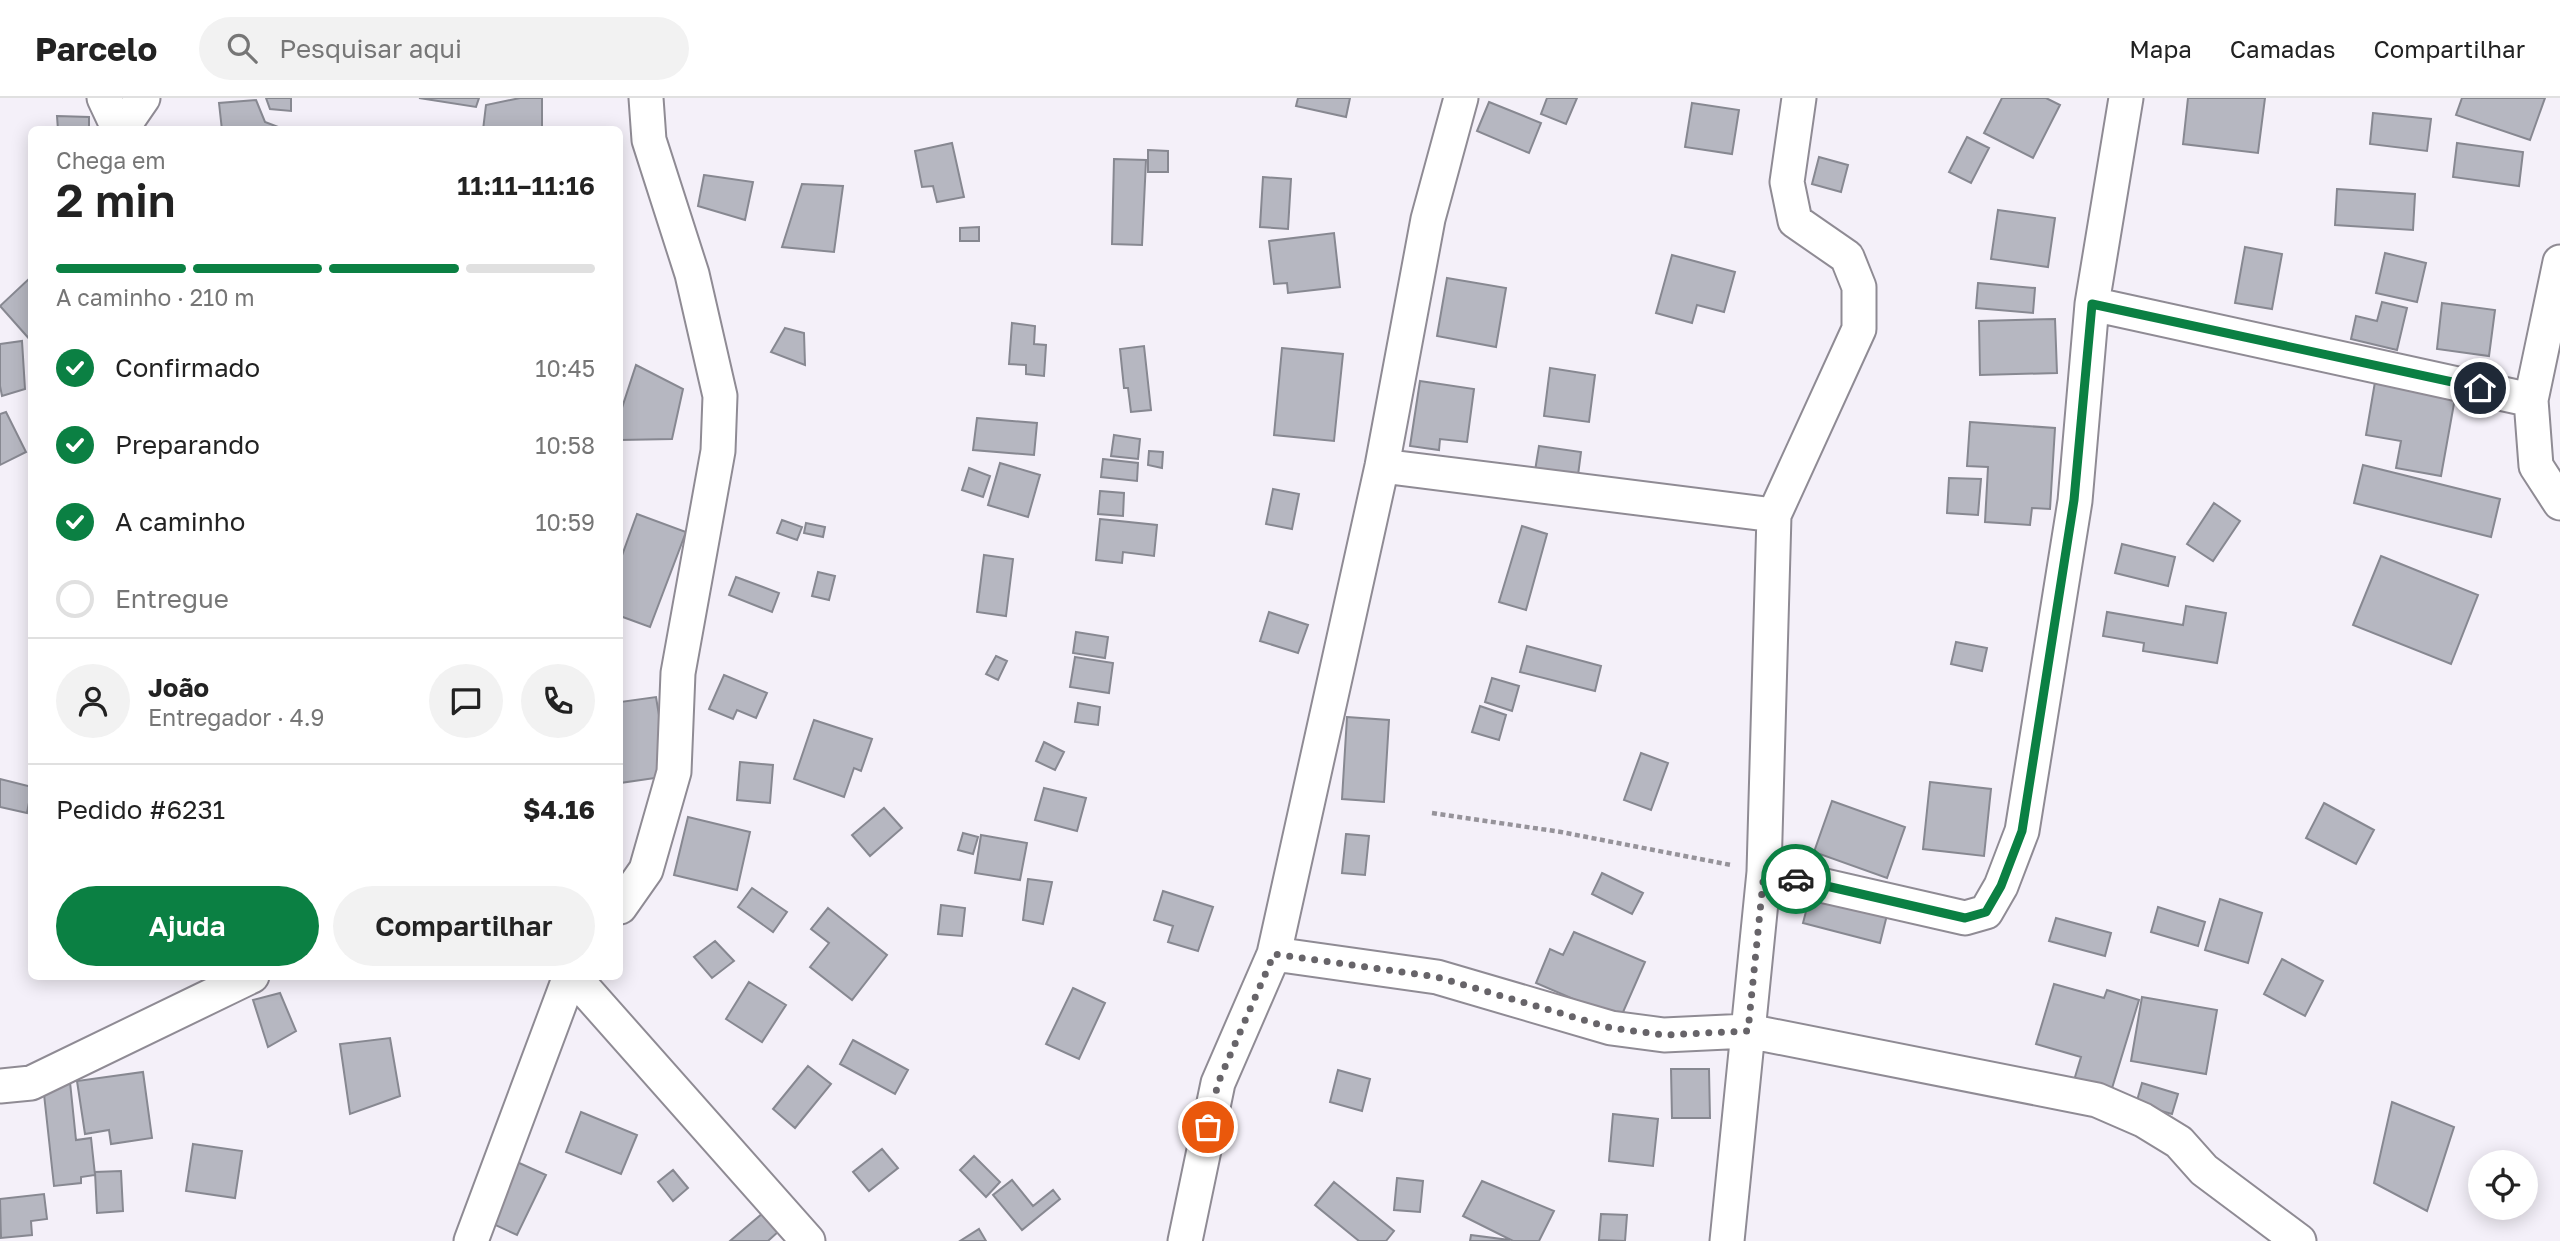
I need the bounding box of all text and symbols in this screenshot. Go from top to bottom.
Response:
search box [199,17,689,80]
text: Parcelo [35,29,157,68]
icon: search [223,29,261,67]
text: Pesquisar aqui [279,33,462,64]
text: Mapa [2129,34,2192,63]
text: Camadas [2230,34,2335,63]
text: Compartilhar [2373,34,2525,63]
text: Chega em [56,146,166,174]
text: 11:11–11:16 [457,170,595,201]
text: 2 min [56,172,176,227]
text: A caminho · 210 m [56,283,255,311]
icon: check [56,349,94,387]
text: Confirmado [115,352,260,383]
text: 10:45 [535,354,595,382]
pin [2450,358,2510,418]
icon: home [2461,369,2499,407]
icon: check [56,426,94,464]
text: Preparando [115,429,260,460]
text: 10:58 [535,431,595,459]
icon: check [56,503,94,541]
text: A caminho [115,506,245,537]
text: 10:59 [535,508,595,536]
text: Entregue [115,583,229,614]
button: person [56,664,130,738]
button: chat [429,664,503,738]
button: phone [521,664,595,738]
text: João [148,672,209,703]
text: Entregador · 4.9 [148,703,325,731]
text: Pedido #6231 [56,794,225,825]
text: $4.16 [523,794,595,825]
courier [1761,844,1831,914]
icon: car [1777,860,1815,898]
button: Ajuda [56,886,319,966]
button: Compartilhar [333,886,595,966]
pin [1178,1097,1238,1157]
icon: bag [1189,1108,1227,1146]
map controls [2468,1150,2538,1220]
button: locate [2468,1150,2538,1220]

